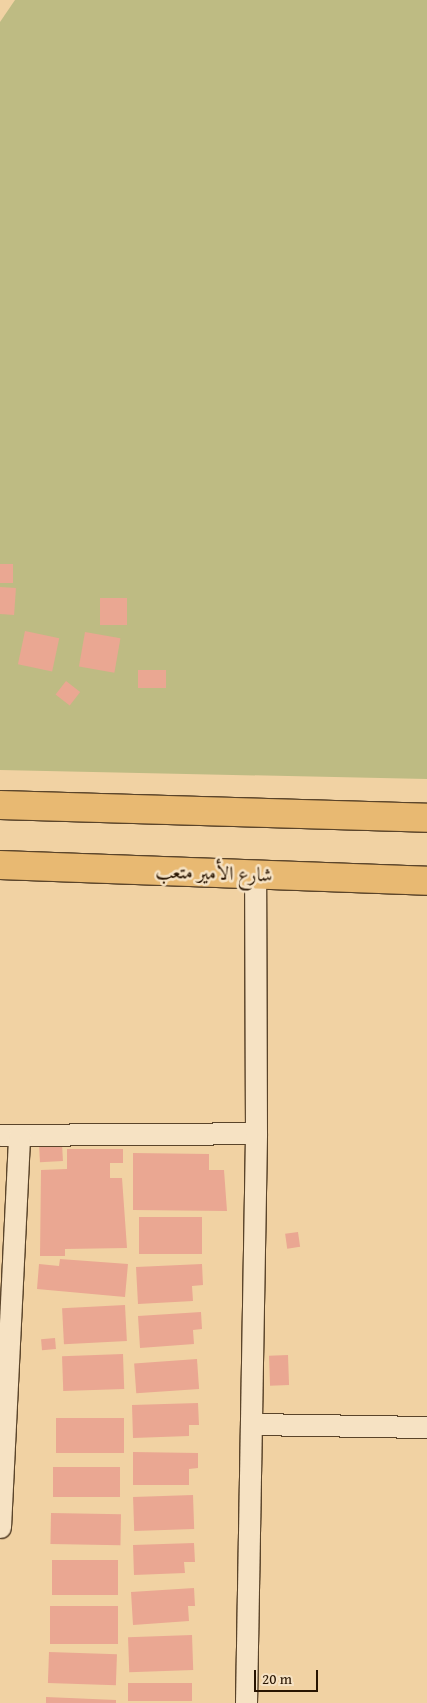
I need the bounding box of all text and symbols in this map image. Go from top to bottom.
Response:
street label: شارع الأمير متعب [155,858,273,886]
scale bar [257,1660,321,1692]
text: 20 m [262,1668,292,1689]

